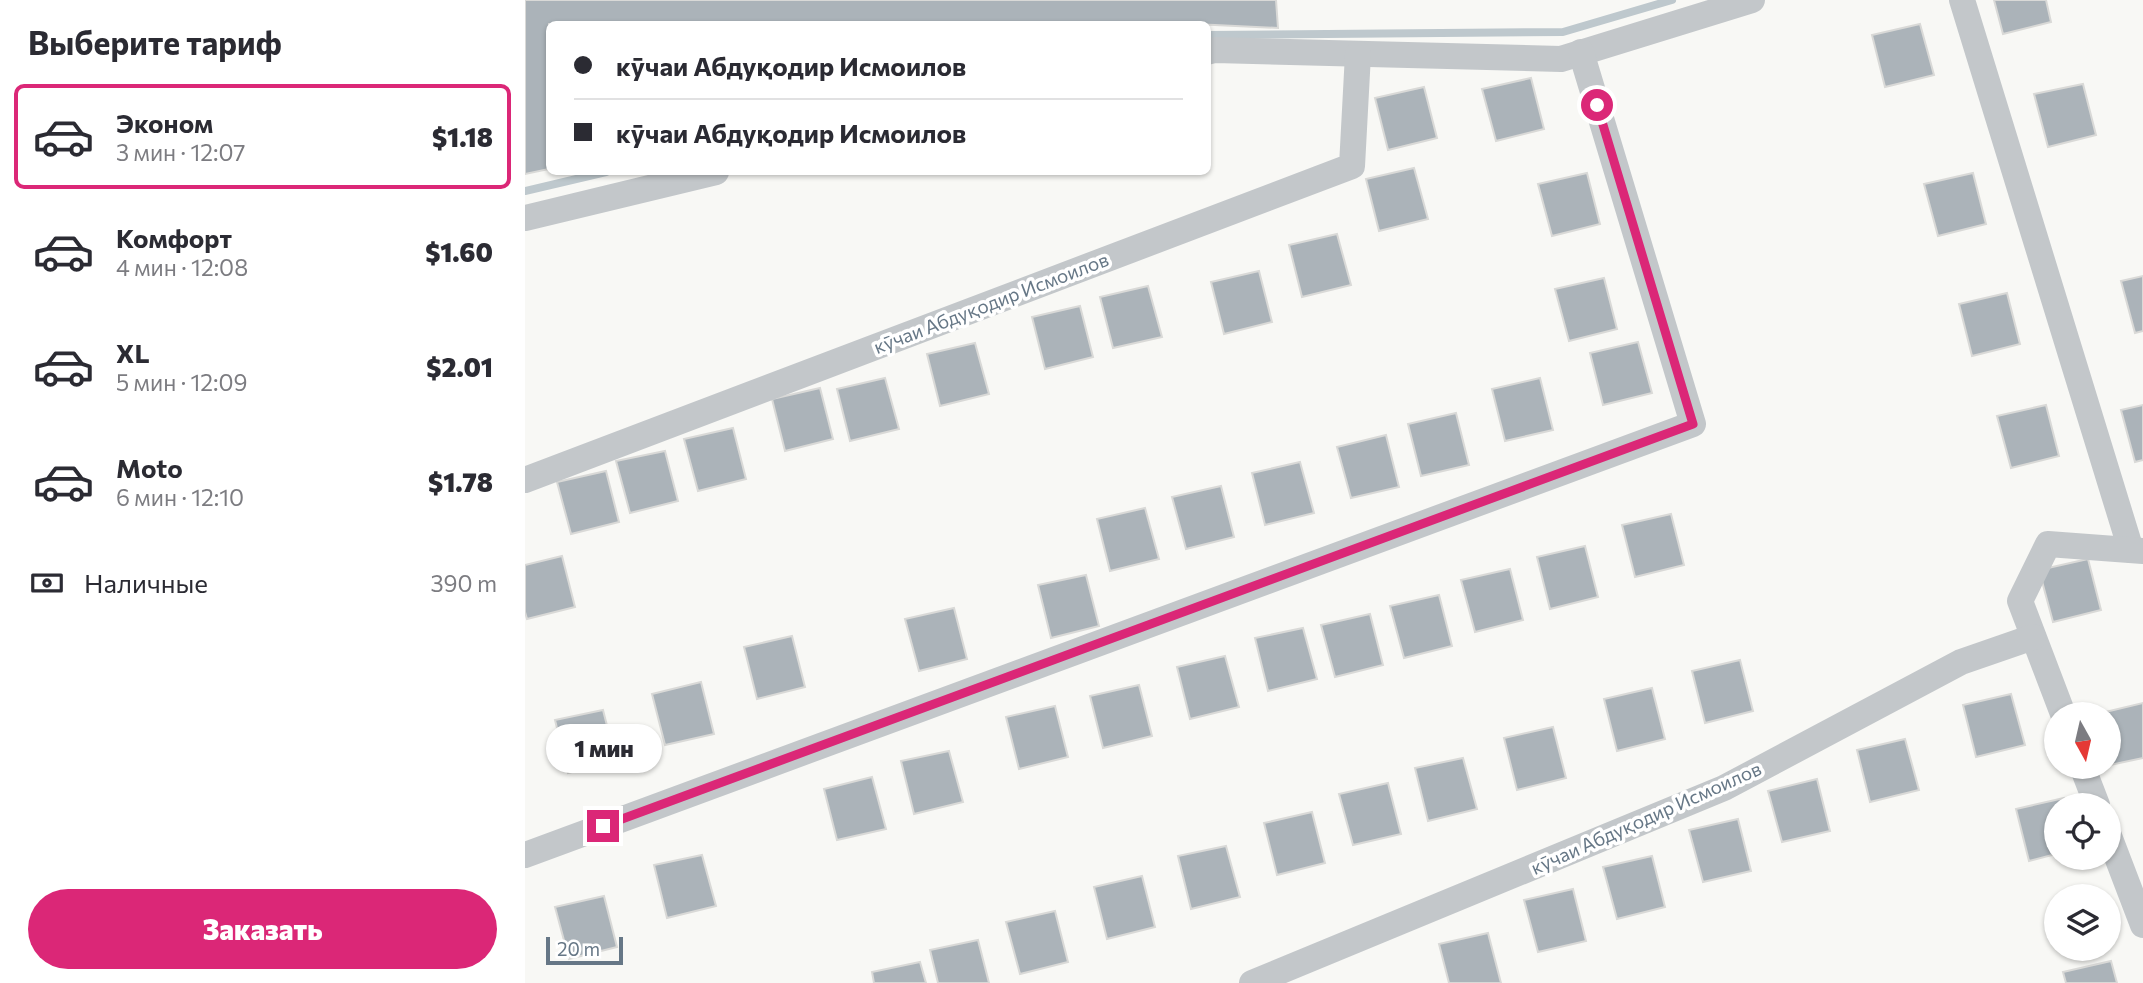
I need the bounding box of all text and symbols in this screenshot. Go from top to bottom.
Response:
text: Выберите тариф [28,22,282,62]
text: кӯчаи Абдуқодир Исмоилов [616,50,966,81]
route start [1581,89,1613,121]
icon: car [32,105,95,168]
text: Эконом [116,107,213,138]
text: кӯчаи Абдуқодир Исмоилов [616,117,966,148]
text: $1.18 [432,121,493,152]
text: 3 мин · 12:07 [116,138,246,166]
icon: car [32,220,95,283]
text: Комфорт [116,222,232,253]
text: $1.60 [425,236,493,267]
street label: кӯчаи Абдуқодир Исмоилов [870,247,1111,358]
text: 4 мин · 12:08 [116,253,248,281]
icon: car [32,335,95,398]
text: XL [116,337,150,368]
text: $2.01 [426,351,493,382]
text: 5 мин · 12:09 [116,368,248,396]
icon: car [32,450,95,513]
text: Moto [116,452,183,483]
text: $1.78 [428,466,493,497]
text: 6 мин · 12:10 [116,483,244,511]
icon: cash [28,564,66,602]
text: Наличные [84,567,208,598]
text: 390 m [430,569,497,597]
north arrow [2044,702,2121,779]
map controls [2044,702,2121,961]
callout: 1 мин [545,724,661,774]
text: 1 мин [574,734,634,762]
street label: кӯчаи Абдуқодир Исмоилов [1527,756,1765,879]
button: locate [2044,793,2121,870]
route end [587,810,619,842]
button: layers [2044,884,2121,961]
button: Заказать [28,889,497,969]
scale bar [546,934,623,966]
text: 20 m [557,937,600,960]

